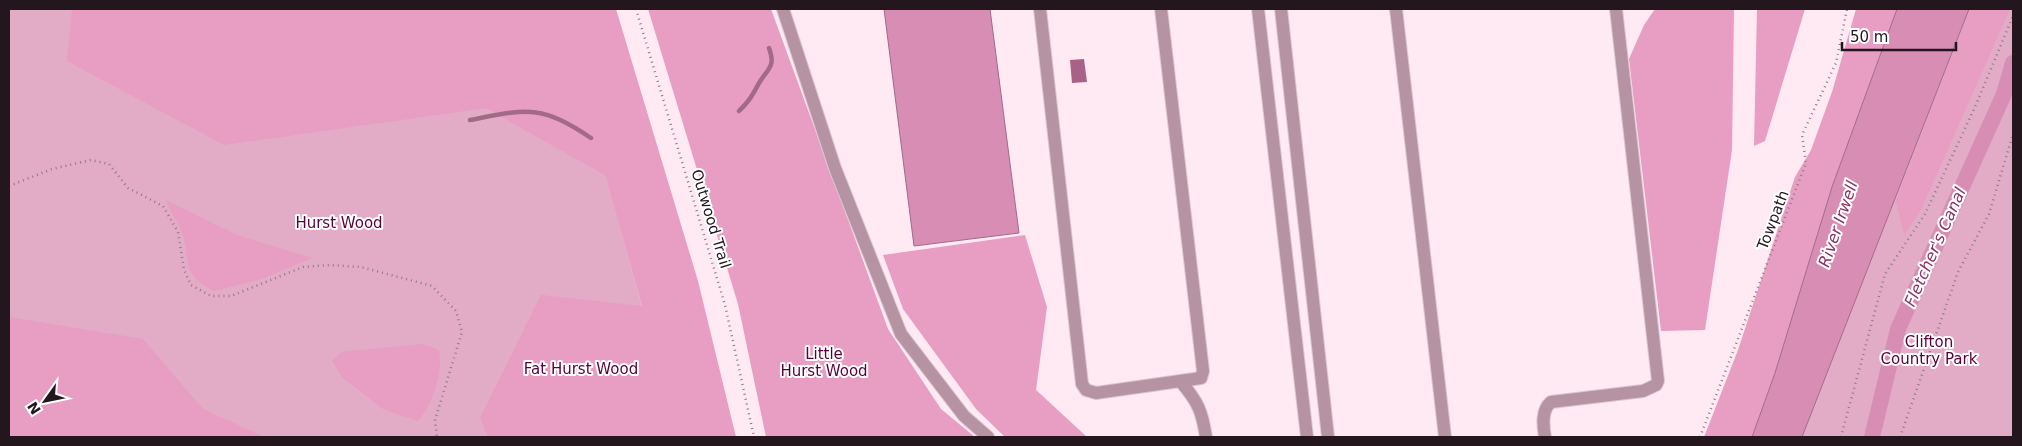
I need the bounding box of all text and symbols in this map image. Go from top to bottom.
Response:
scale bar [1842,20,1956,52]
text: 50 m [1850,28,1888,46]
street label: Outwood Trail [687,167,735,271]
water label: River Irwell [1814,178,1862,269]
water label: Fletcher's Canal [1900,184,1970,309]
street label: Towpath [1753,188,1793,253]
park label: Hurst Wood [295,214,383,232]
park label: Clifton Country Park [1881,333,1978,368]
park label: Little Hurst Wood [780,345,868,380]
park label: Fat Hurst Wood [524,360,638,378]
north arrow [20,376,70,426]
text: N [24,399,44,417]

